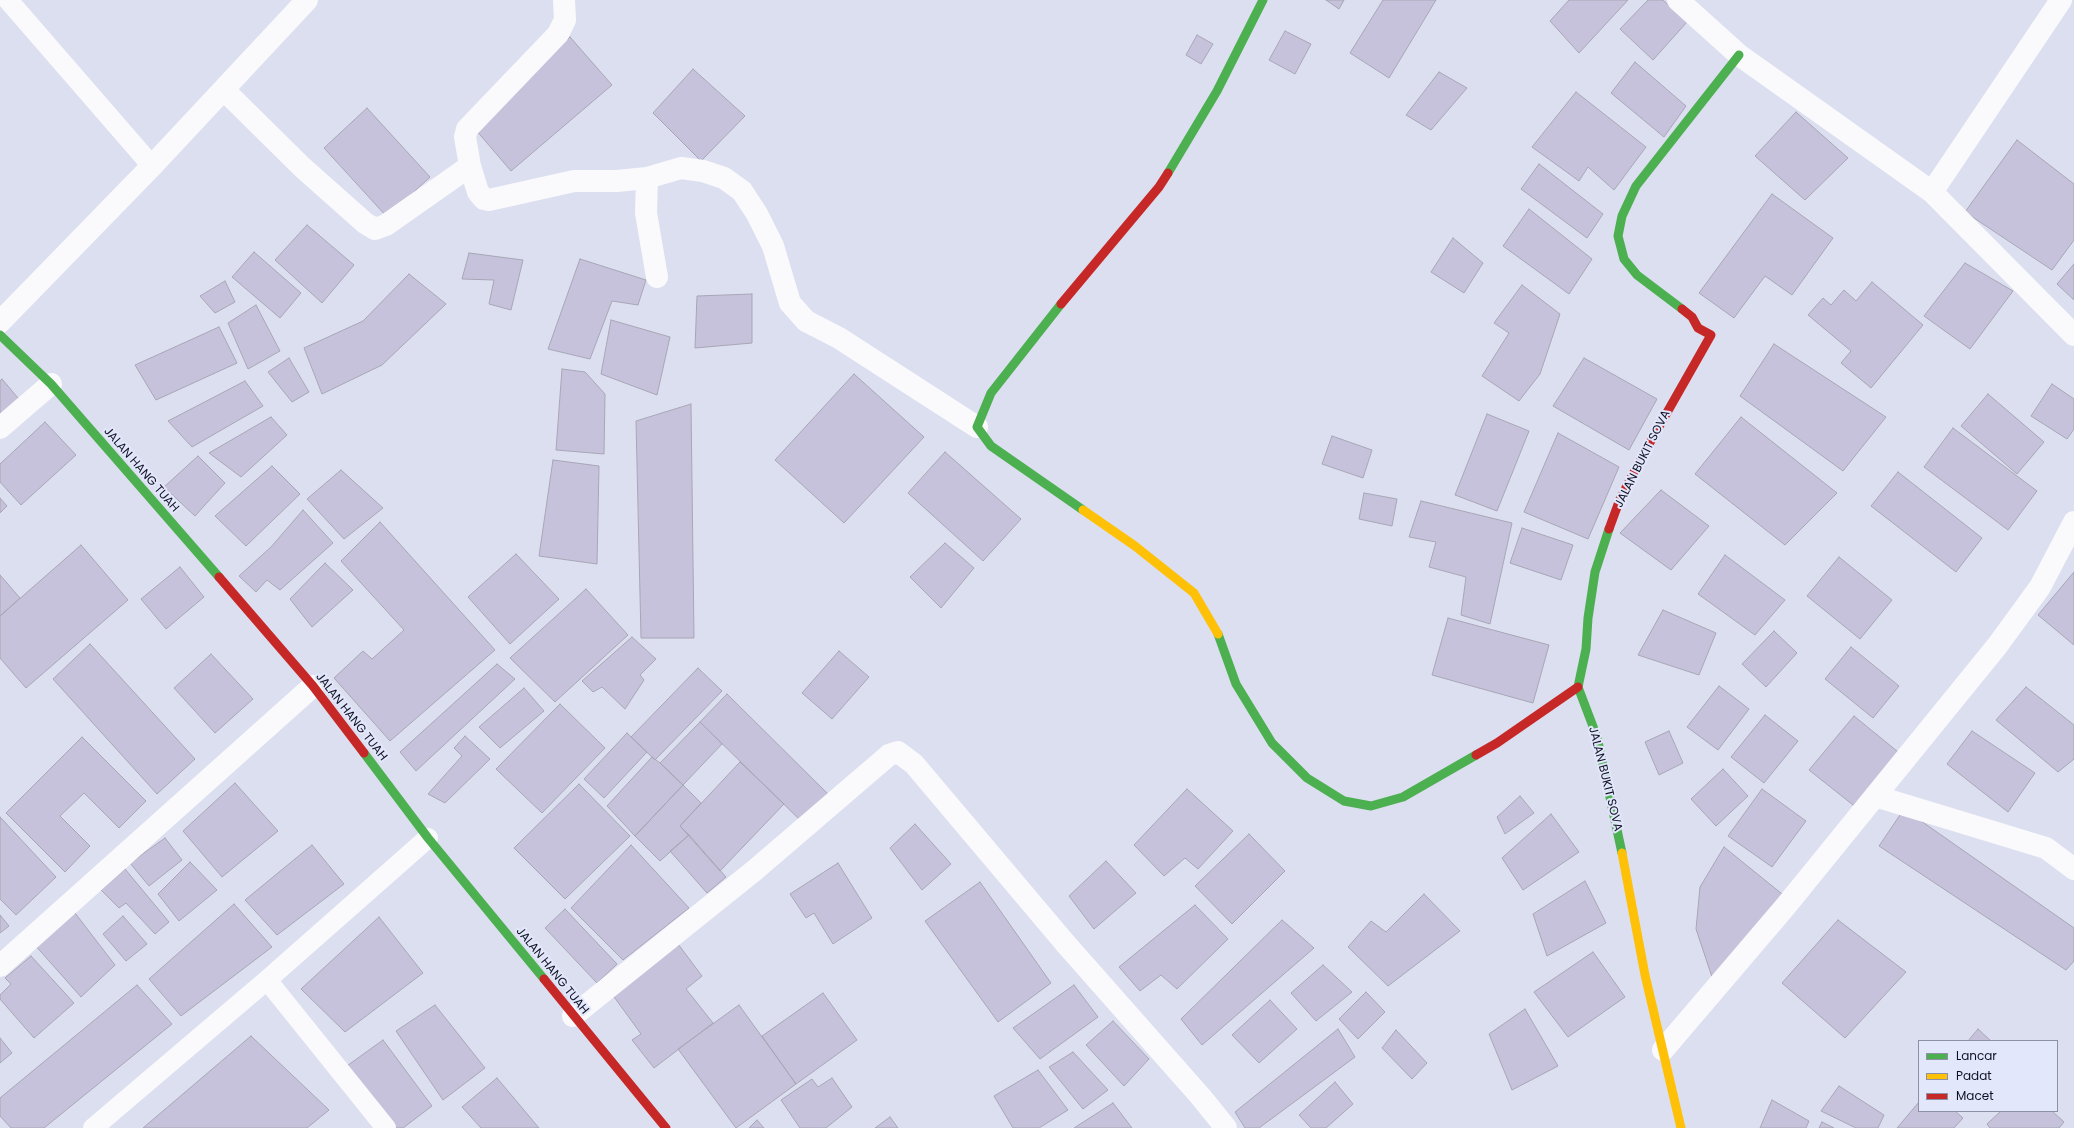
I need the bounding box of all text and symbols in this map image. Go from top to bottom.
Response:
street label: JALAN BUKIT SOVA [1612,408,1674,510]
street label: JALAN HANG TUAH [100,425,182,515]
street label: JALAN HANG TUAH [312,670,390,764]
street label: JALAN BUKIT SOVA [1585,725,1625,833]
street label: JALAN HANG TUAH [513,925,591,1017]
legend [1918,1040,2058,1112]
text: Lancar [1956,1047,1997,1064]
text: Padat [1956,1067,1992,1084]
text: Macet [1956,1087,1994,1104]

